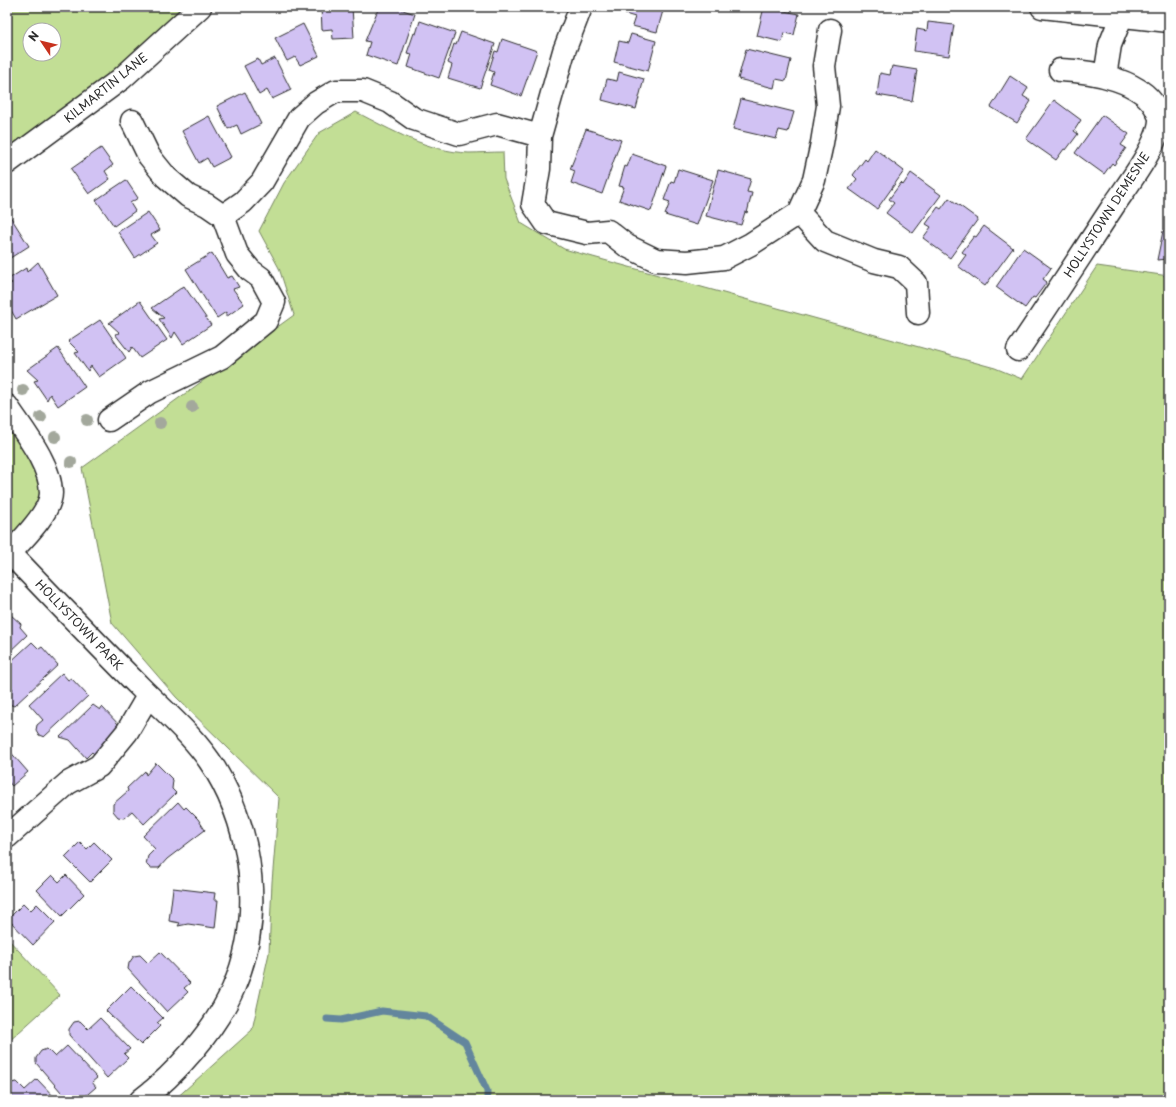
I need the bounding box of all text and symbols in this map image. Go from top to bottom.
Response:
north arrow [22,22,62,62]
text: N [24,27,43,44]
street label: KILMARTIN LANE [60,48,151,127]
street label: HOLLYSTOWN DEMESNE [1059,148,1154,281]
street label: HOLLYSTOWN PARK [32,575,128,674]

